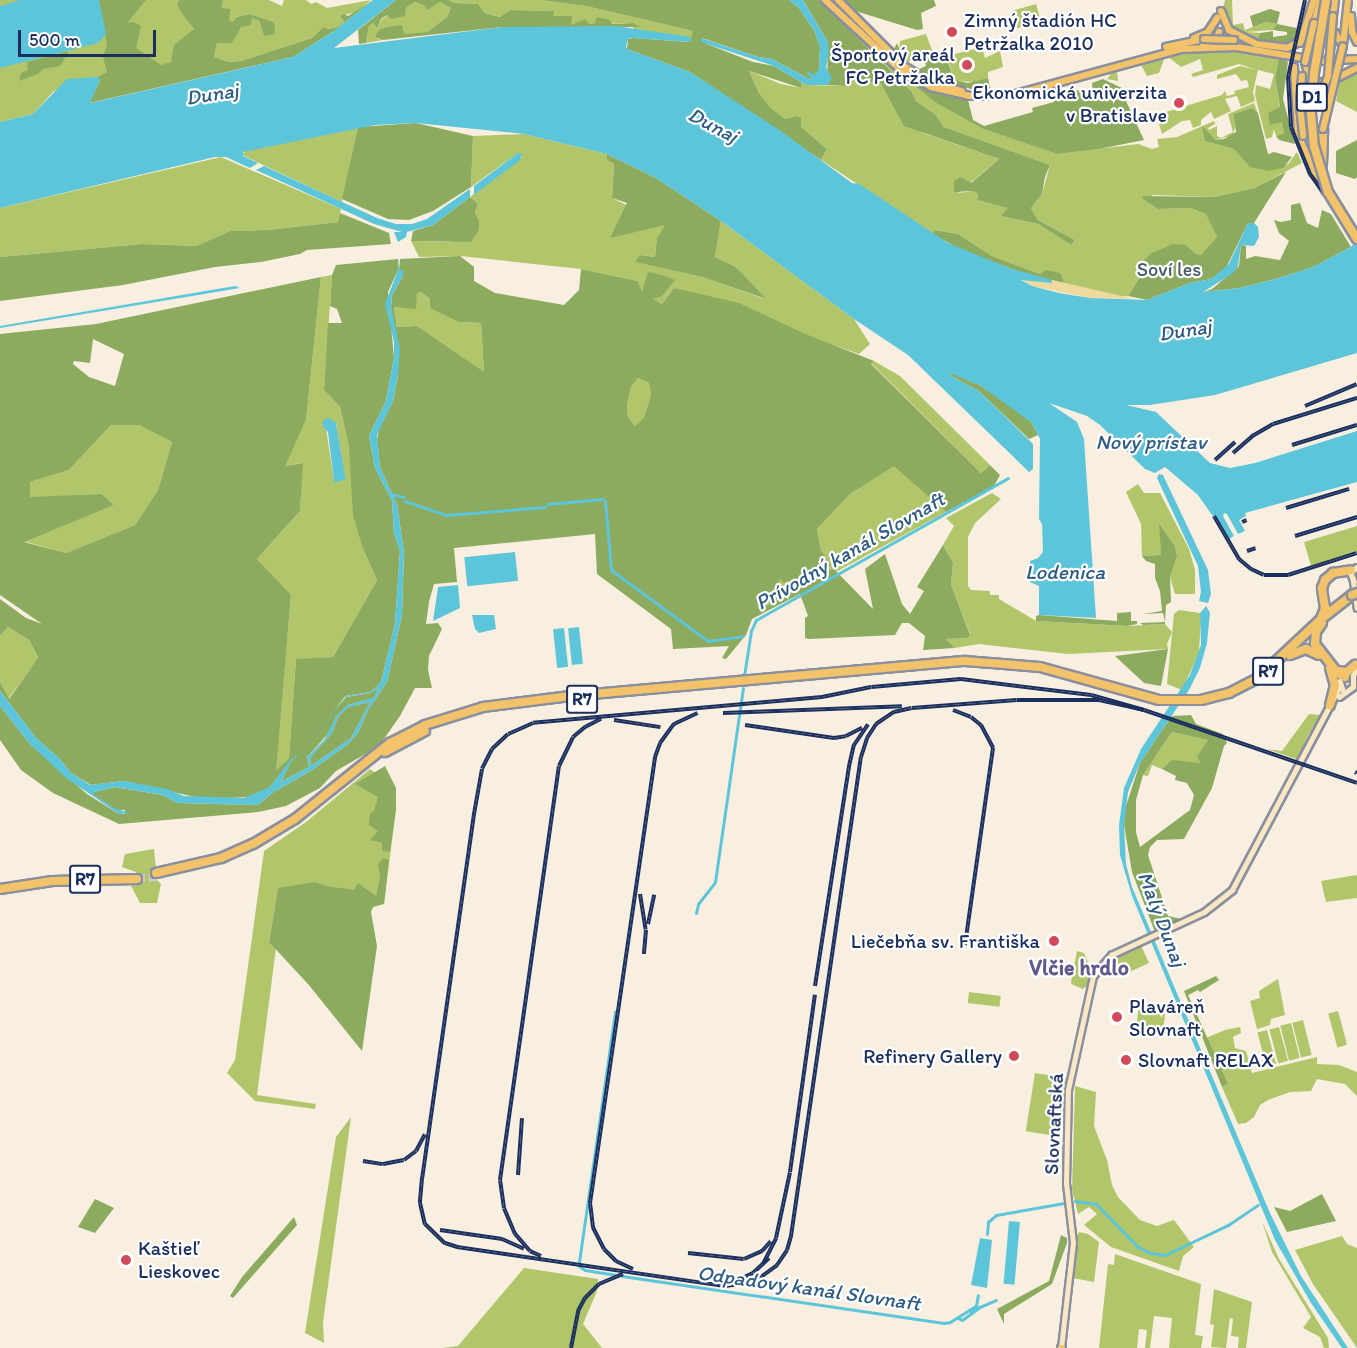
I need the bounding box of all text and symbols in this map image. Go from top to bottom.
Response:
place label: Zimný štadión HC Petržalka 2010 [964,8,1117,55]
scale bar [21,18,159,56]
marker: Zimný štadión HC Petržalka 2010 [945,25,959,39]
text: 500 m [29,29,80,51]
place label: Športový areál FC Petržalka [831,42,955,89]
marker: Športový areál FC Petržalka [960,58,974,72]
water label: Dunaj [184,77,240,111]
place label: Ekonomická univerzita v Bratislave [972,80,1167,127]
road number: D1 [1296,82,1328,112]
marker: Ekonomická univerzita v Bratislave [1172,96,1186,110]
water label: Dunaj [684,101,742,149]
park label: Soví les [1137,257,1201,281]
water label: Dunaj [1157,313,1213,347]
water label: Nový prístav [1095,429,1207,455]
water label: Prívodný kanál Slovnaft [751,486,949,616]
water label: Lodenica [1025,559,1105,585]
road number: R7 [1252,656,1284,686]
road number: R7 [566,684,598,714]
road number: R7 [68,864,101,894]
water label: Malý Dunaj [1132,867,1192,971]
place label: Liečebňa sv. Františka [851,929,1040,953]
marker: Liečebňa sv. Františka [1045,932,1063,950]
district label: Vlčie hrdlo [1029,955,1129,981]
place label: Plaváreň Slovnaft [1129,994,1205,1041]
marker: Plaváreň Slovnaft [1110,1010,1124,1024]
place label: Refinery Gallery [863,1044,1002,1068]
place label: Slovnaft RELAX [1138,1048,1274,1072]
marker: Refinery Gallery [1007,1049,1021,1063]
marker: Slovnaft RELAX [1119,1053,1133,1067]
street label: Slovnaftská [1039,1073,1069,1175]
place label: Kaštieľ Lieskovec [138,1236,220,1283]
marker: Kaštieľ Lieskovec [119,1253,133,1267]
water label: Odpadový kanál Slovnaft [696,1260,922,1316]

